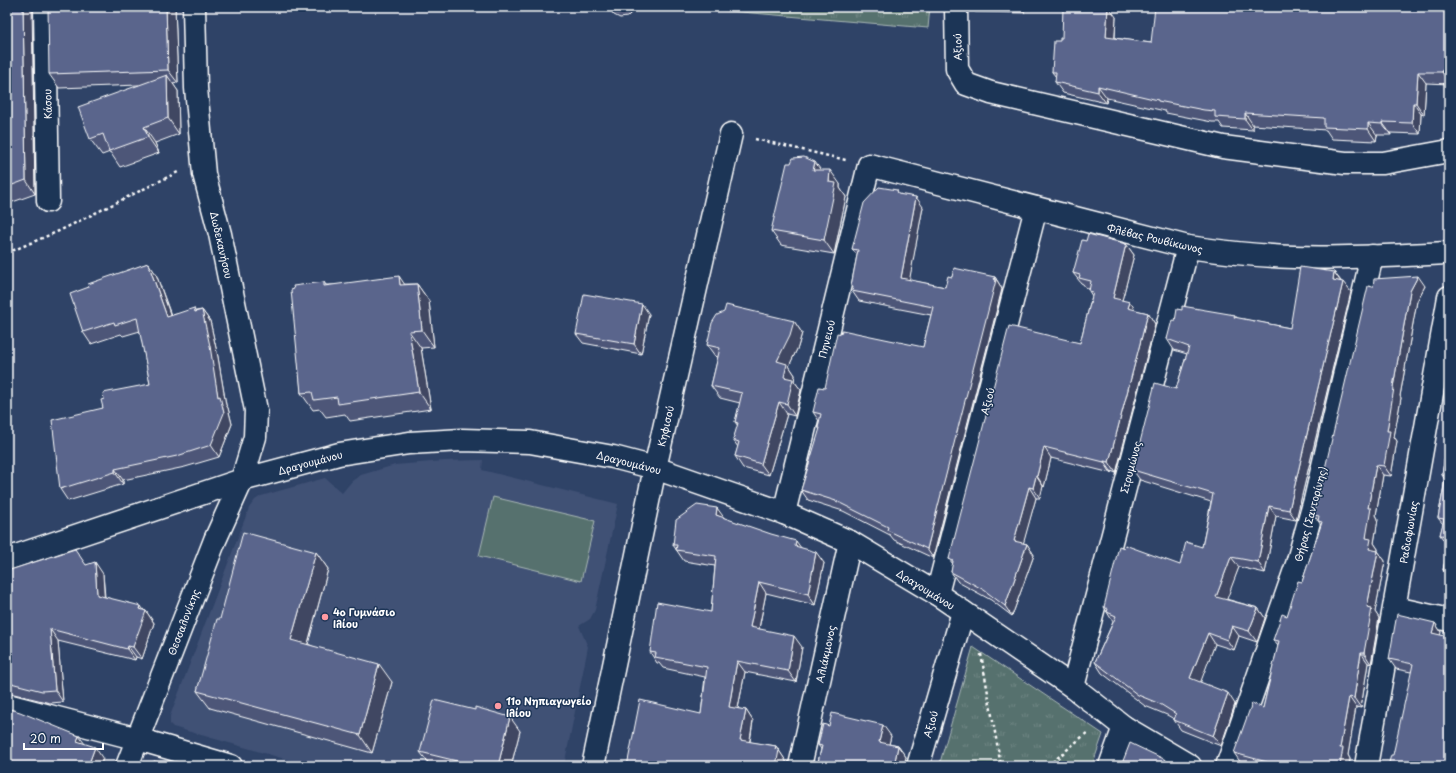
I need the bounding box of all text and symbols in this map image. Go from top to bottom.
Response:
street label: Αξιού [949,33,965,61]
street label: Κάσου [39,88,55,119]
street label: Δωδεκανήσου [207,210,237,280]
street label: Φλέβας Ρουβίκωνος [1106,220,1204,256]
street label: Πηνειού [814,318,838,360]
street label: Αξιού [976,386,998,416]
street label: Κηφισού [653,404,677,448]
street label: Στρυμώνος [1116,439,1144,495]
street label: Δραγουμάνου [276,446,344,478]
street label: Δραγουμάνου [595,447,663,477]
street label: Θήρας (Σαντορίνης) [1290,465,1330,563]
street label: Ραδιοφωνίας [1395,500,1421,564]
street label: Δραγουμάνου [894,565,958,613]
street label: Θεσσαλονίκης [163,587,203,657]
place label: 4ο Γυμνάσιο Ιλίου [333,604,395,631]
marker: 4ο Γυμνάσιο Ιλίου [320,612,330,622]
street label: Αλιάκμονος [812,624,838,684]
place label: 11ο Νηπιαγωγείο Ιλίου [506,693,591,720]
marker: 11ο Νηπιαγωγείο Ιλίου [493,701,503,711]
street label: Αξιού [919,708,941,739]
scale bar [24,725,103,751]
text: 20 m [30,729,61,747]

